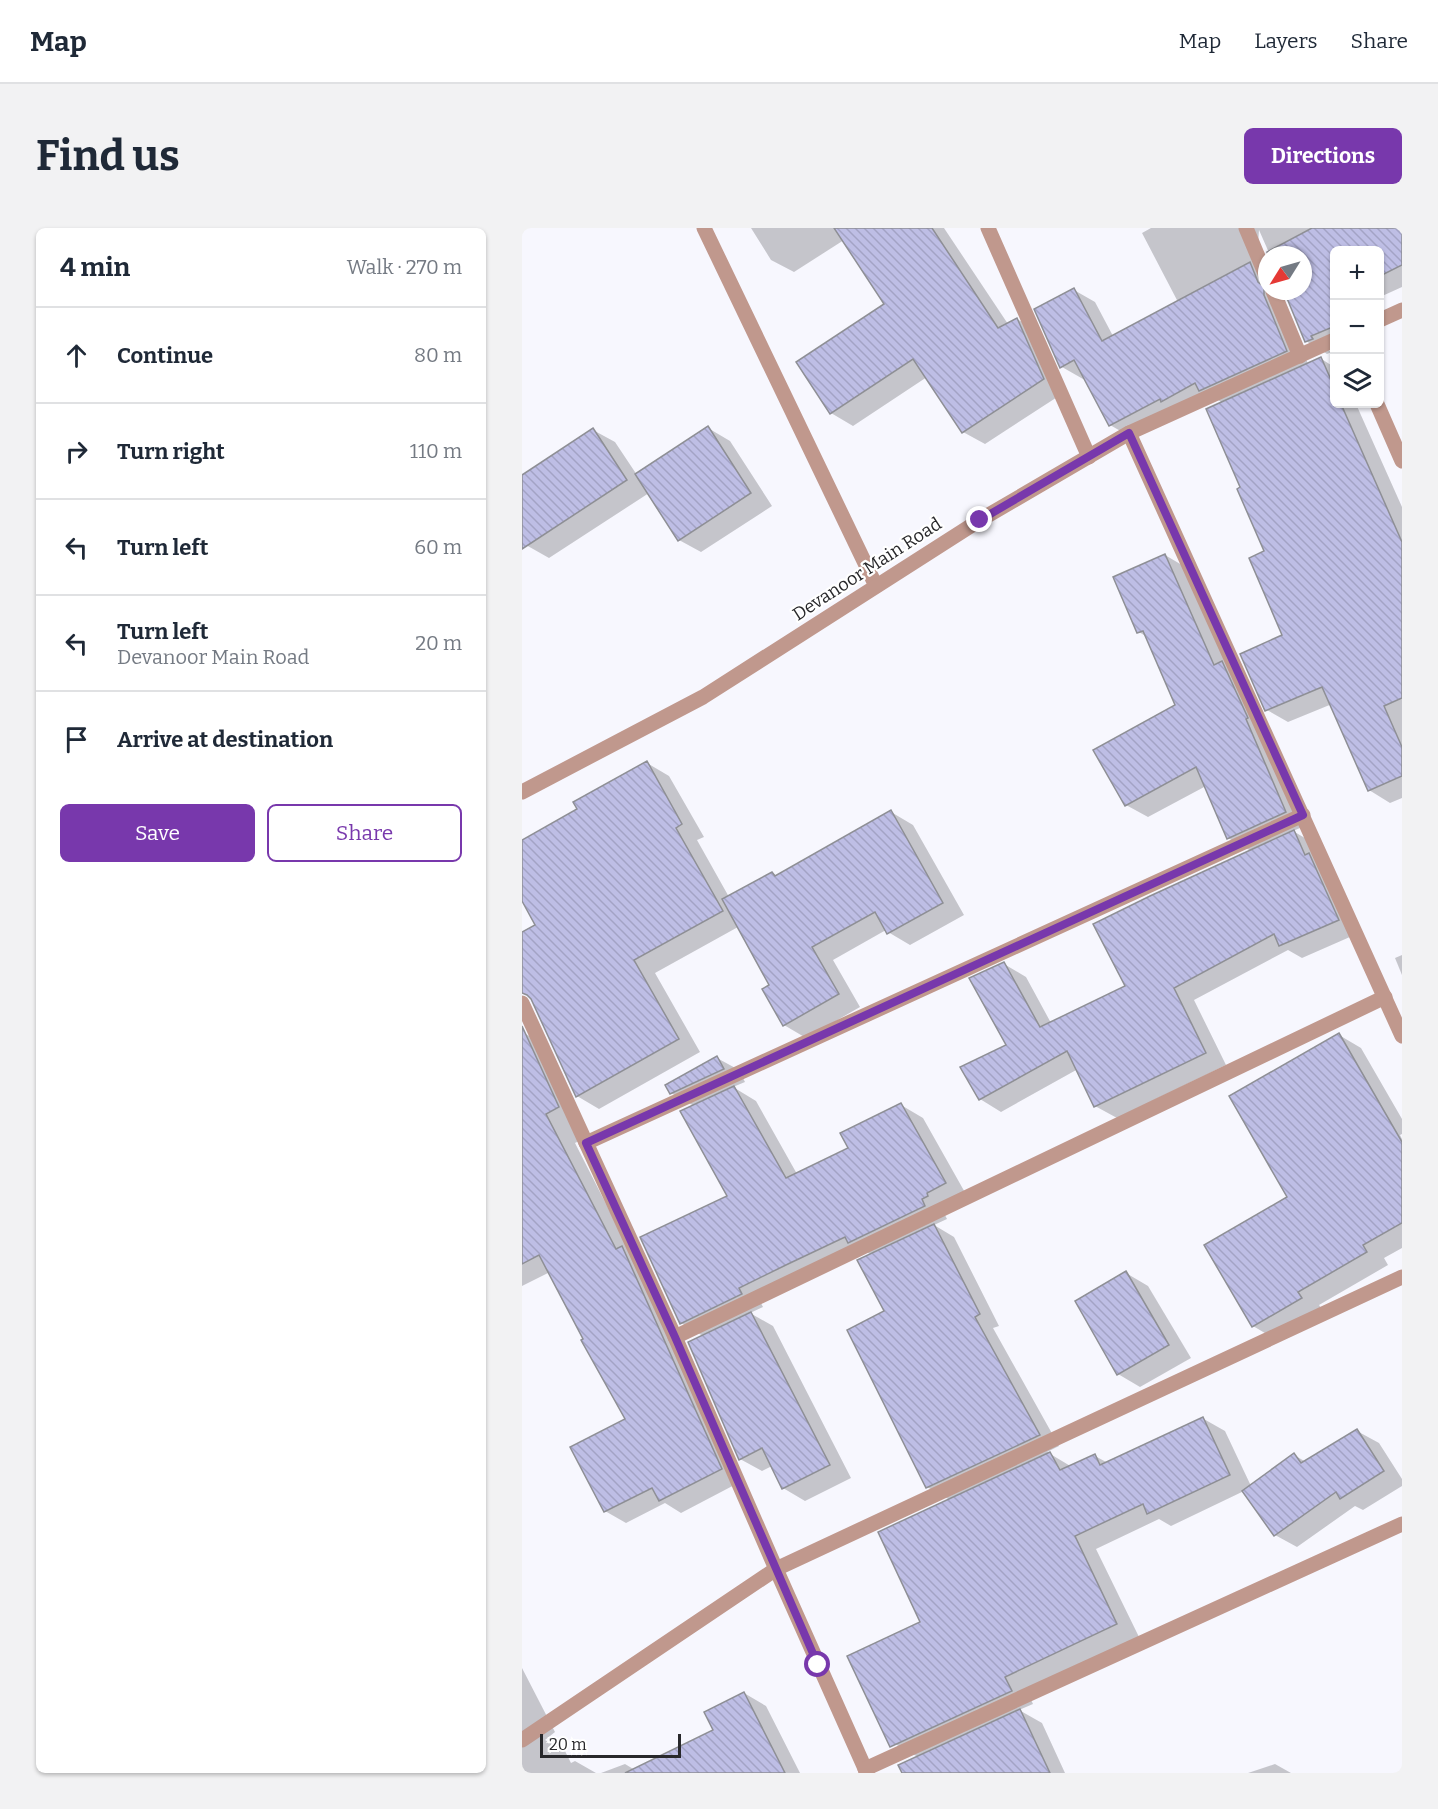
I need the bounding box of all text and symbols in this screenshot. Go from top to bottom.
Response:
text: Map [30,25,87,58]
text: Map [1179,28,1221,54]
text: Layers [1254,28,1318,54]
text: Share [1351,28,1408,54]
button: Directions [1244,128,1402,184]
text: Find us [36,131,180,181]
north arrow [1258,246,1312,300]
map controls [1330,246,1384,408]
button: + [1330,246,1384,300]
text: 4 min [60,252,130,283]
text: Walk · 270 m [347,255,462,279]
button: − [1330,300,1384,354]
icon: ahead [60,339,93,372]
text: Continue [117,342,213,369]
text: 80 m [414,343,462,367]
button: layers [1330,354,1384,408]
icon: right [60,435,93,468]
text: Turn right [117,438,225,465]
text: 110 m [410,439,462,463]
route end [966,506,992,532]
street label: Devanoor Main Road [788,512,946,625]
icon: left [60,531,93,564]
text: Turn left [117,534,209,561]
text: 60 m [414,535,462,559]
text: Turn left [117,618,209,645]
icon: left [60,627,93,660]
text: 20 m [415,631,462,655]
text: Devanoor Main Road [117,645,309,669]
icon: arrive [60,723,93,756]
text: Arrive at destination [117,726,333,753]
button: Save [60,804,255,862]
button: Share [267,804,462,862]
route start [804,1651,830,1677]
scale bar [540,1731,681,1758]
text: 20 m [549,1735,586,1754]

